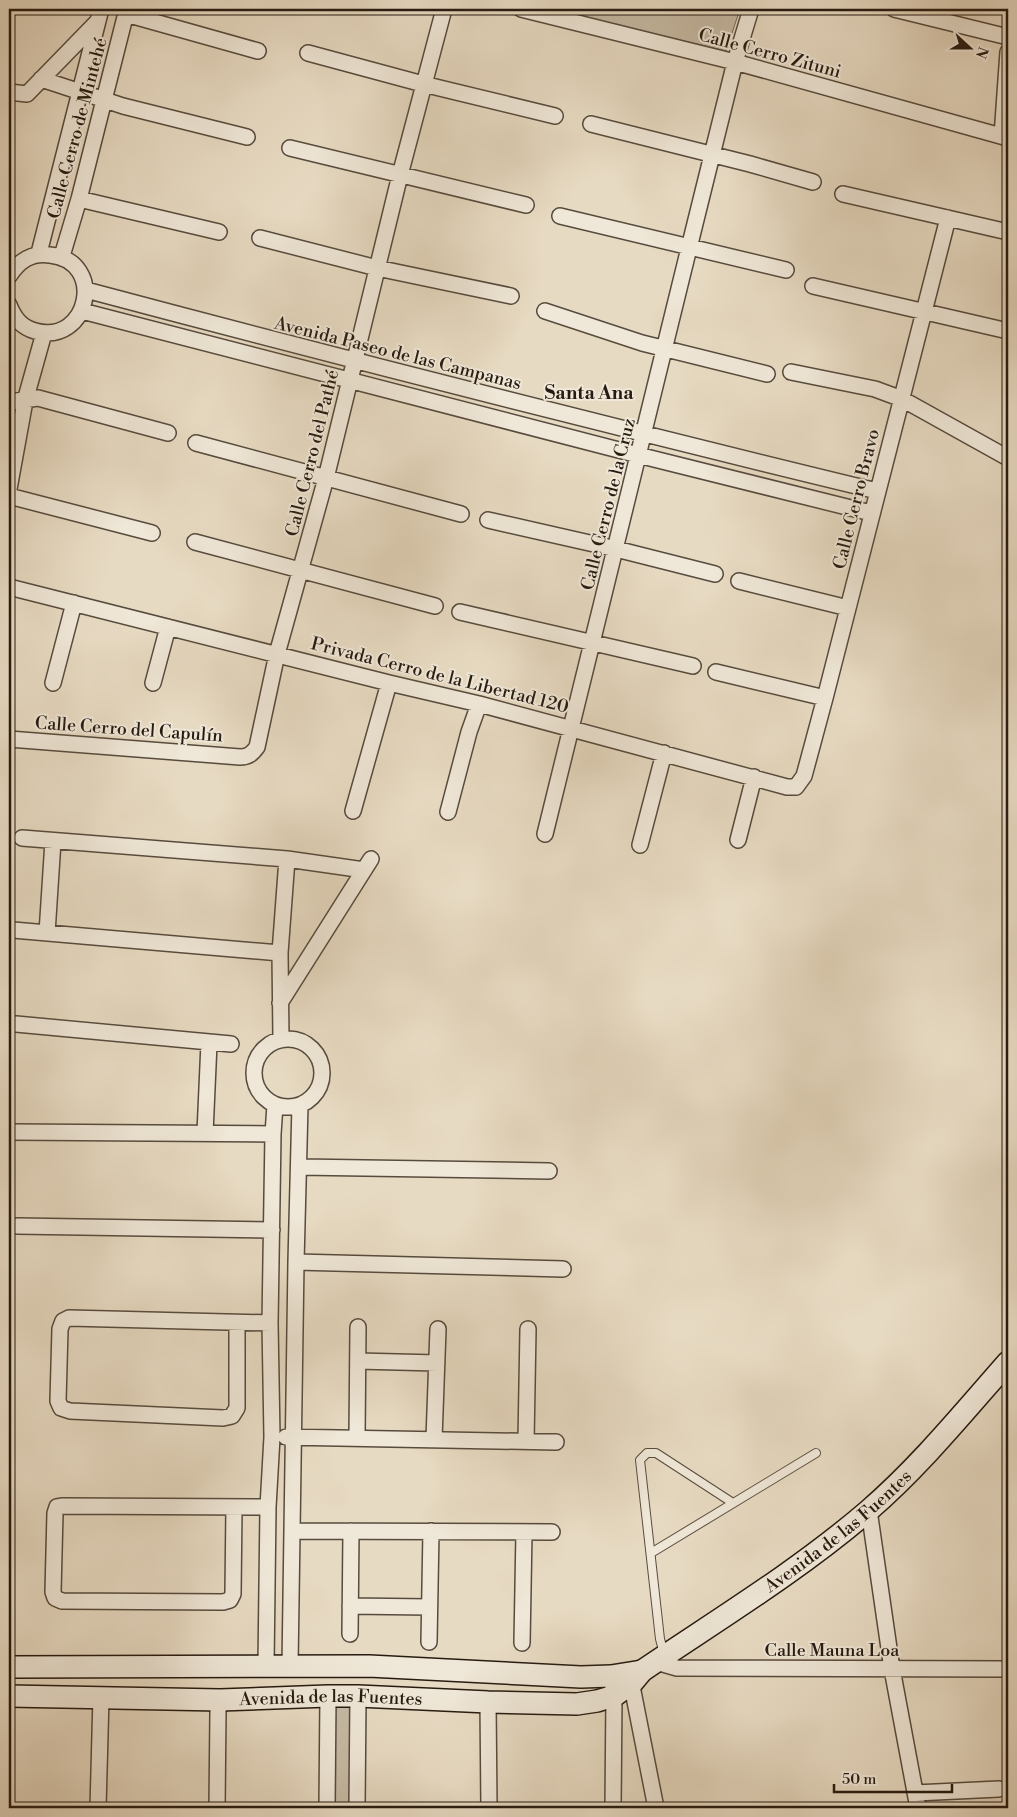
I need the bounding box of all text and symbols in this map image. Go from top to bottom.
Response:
north arrow [944,22,994,72]
street label: Calle Cerro Zituni [696,23,844,84]
street label: Calle Cerro de Mintehé [42,35,113,221]
text: N [971,44,992,61]
street label: Avenida Paseo de las Campanas [271,311,524,395]
street label: Calle Cerro del Pathé [281,367,344,539]
district label: Santa Ana [545,381,634,405]
street label: Calle Cerro de la Cruz [576,416,641,593]
street label: Calle Cerro Bravo [828,427,885,572]
street label: Privada Cerro de la Libertad 120 [308,632,571,719]
street label: Calle Cerro del Capulín [34,711,224,748]
street label: Avenida de las Fuentes [759,1465,917,1599]
street label: Calle Mauna Loa [765,1639,900,1662]
street label: Avenida de las Fuentes [238,1685,423,1711]
scale bar [834,1762,952,1794]
text: 50 m [842,1770,876,1789]

